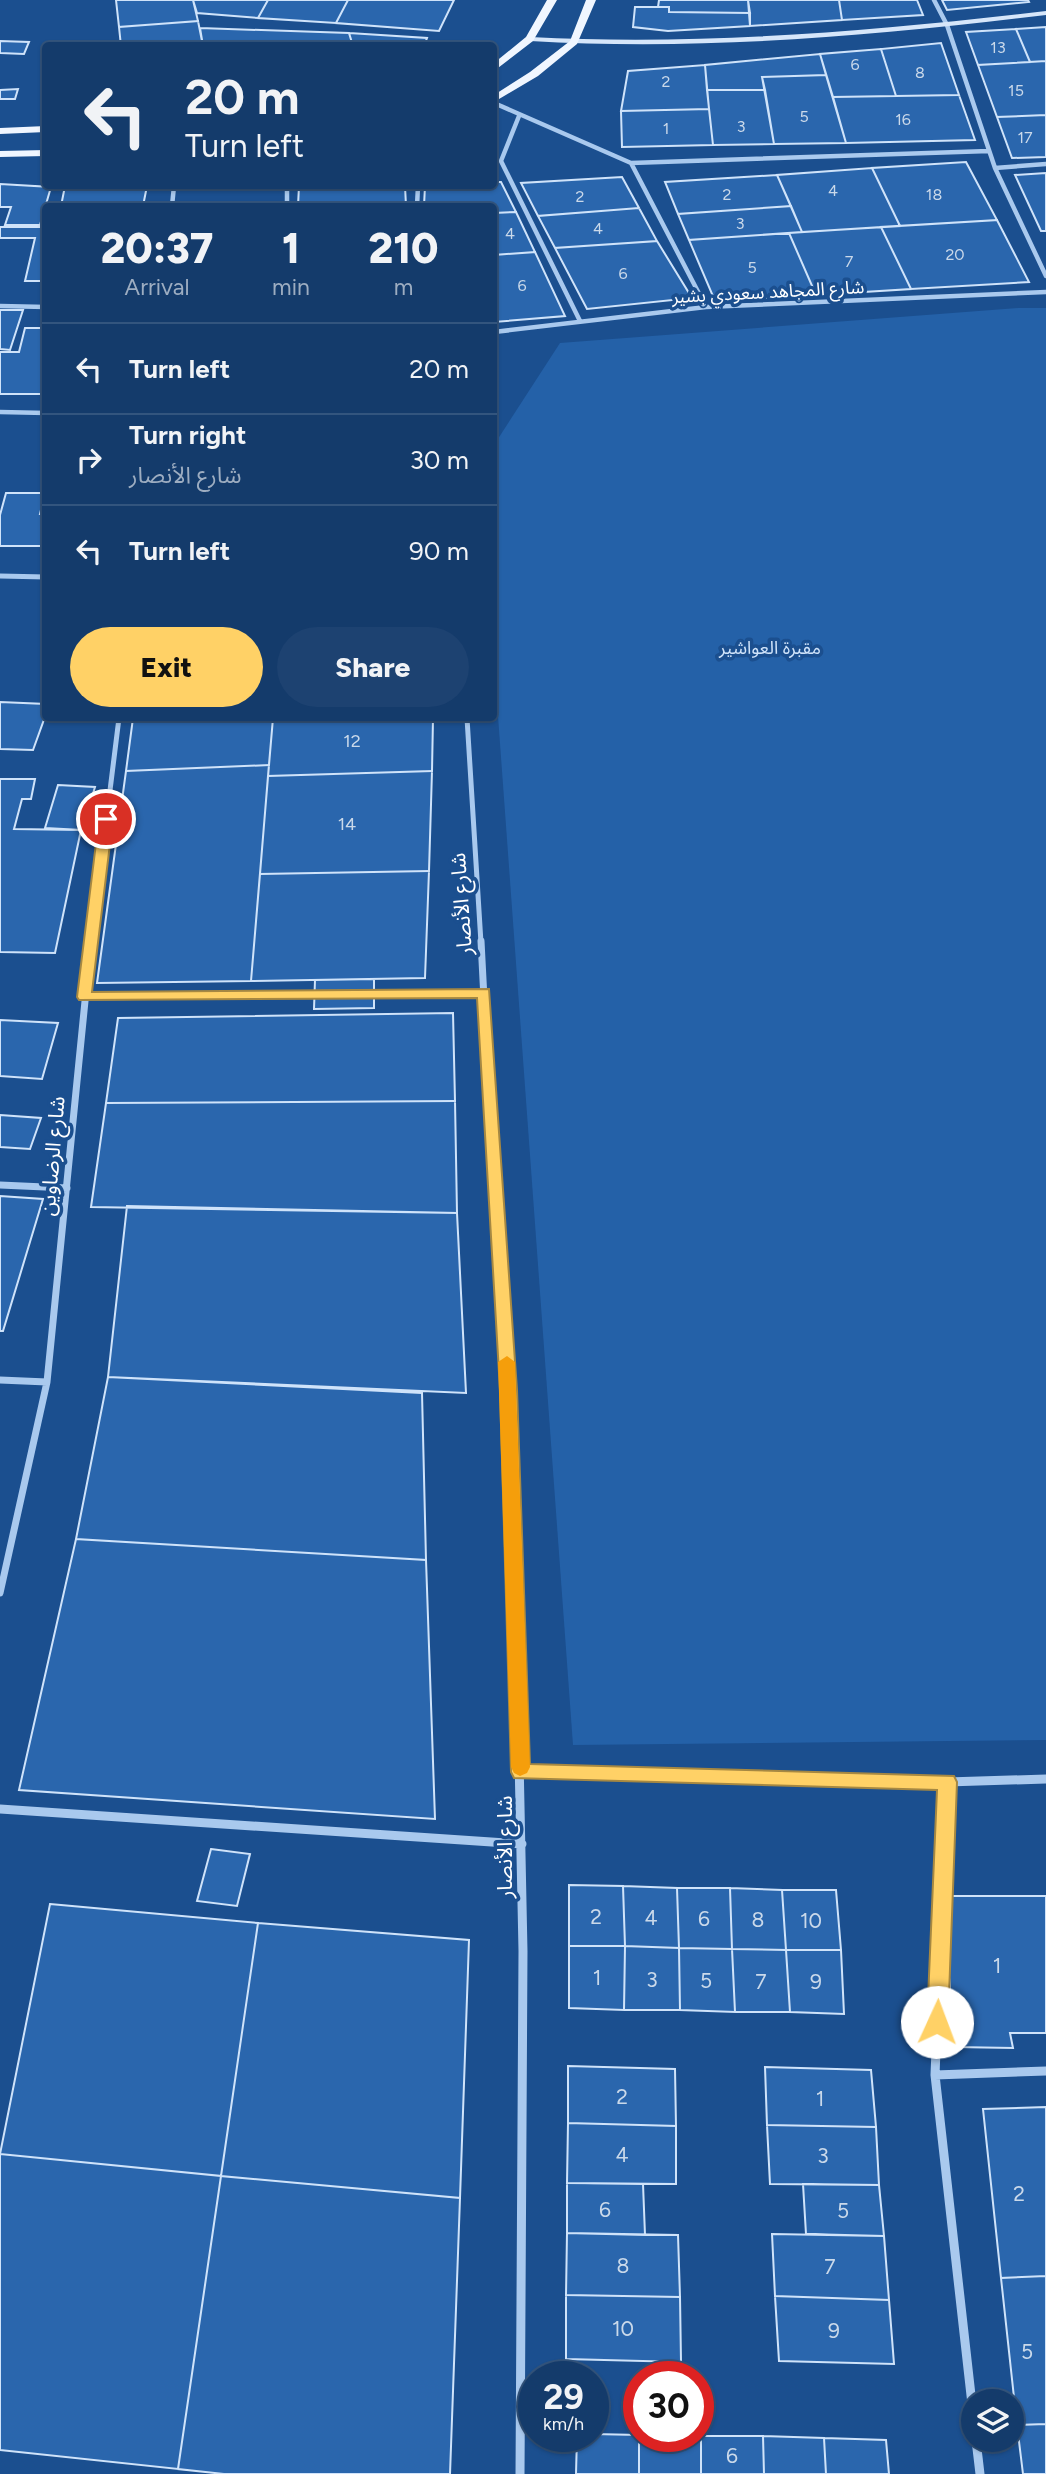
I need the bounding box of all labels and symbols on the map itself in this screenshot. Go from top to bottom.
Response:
house number: 13 [990,38,1006,57]
house number: 6 [850,55,860,74]
house number: 8 [915,63,925,82]
house number: 2 [662,72,670,91]
house number: 15 [1008,81,1024,100]
house number: 5 [799,107,809,126]
house number: 16 [895,110,911,129]
house number: 3 [737,117,745,136]
house number: 1 [663,119,669,138]
house number: 17 [1017,128,1033,147]
house number: 4 [828,181,838,200]
house number: 2 [723,185,731,204]
house number: 18 [926,185,942,204]
house number: 2 [576,187,584,206]
house number: 3 [736,214,744,233]
house number: 4 [593,219,603,238]
house number: 4 [505,224,515,243]
house number: 20 [945,245,965,264]
house number: 7 [845,252,854,271]
house number: 5 [747,258,757,277]
house number: 6 [618,264,628,283]
house number: 6 [517,276,527,295]
street label: شارع المجاهد سعودي بشير [670,276,865,311]
park label: مقبرة العواشير [718,637,821,659]
house number: 12 [343,730,361,752]
pin [76,789,136,849]
house number: 14 [338,813,356,835]
street label: شارع الأنصار [445,852,480,957]
street label: شارع الرضاوين [34,1095,73,1217]
street label: شارع الأنصار [492,1796,520,1899]
house number: 2 [590,1904,602,1929]
house number: 4 [644,1905,658,1930]
house number: 6 [698,1906,710,1931]
house number: 8 [752,1907,764,1932]
house number: 10 [800,1908,822,1933]
house number: 1 [993,1953,1001,1978]
house number: 1 [593,1965,601,1990]
house number: 3 [646,1967,658,1992]
house number: 5 [700,1968,712,1993]
house number: 7 [755,1969,767,1994]
house number: 9 [810,1969,822,1994]
position arrow [900,1985,974,2059]
house number: 2 [616,2084,628,2109]
house number: 1 [816,2086,824,2111]
house number: 4 [615,2142,629,2167]
house number: 3 [817,2143,829,2168]
house number: 2 [1013,2181,1025,2206]
house number: 6 [599,2197,611,2222]
house number: 5 [837,2198,849,2223]
house number: 8 [617,2253,629,2278]
house number: 7 [824,2254,836,2279]
house number: 10 [612,2316,634,2341]
house number: 9 [828,2318,840,2343]
house number: 5 [1021,2339,1033,2364]
speed limit sign: 30 [623,2361,714,2452]
house number: 6 [726,2443,738,2468]

